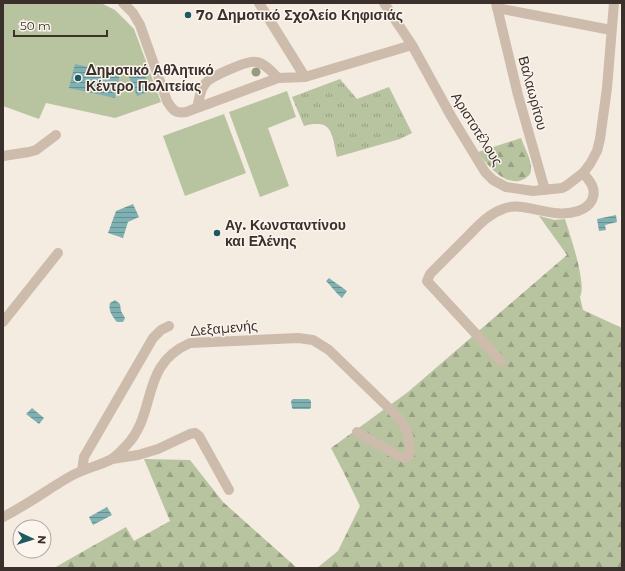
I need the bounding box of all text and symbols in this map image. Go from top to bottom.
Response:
place label: 7ο Δημοτικό Σχολείο Κηφισιάς [196,6,403,24]
marker: 7ο Δημοτικό Σχολείο Κηφισιάς [183,10,193,20]
scale bar [14,12,107,38]
text: 50 m [20,18,51,33]
street label: Βαλαωρίτου [514,54,552,132]
place label: Δημοτικό Αθλητικό Κέντρο Πολιτείας [85,61,214,95]
marker: Δημοτικό Αθλητικό Κέντρο Πολιτείας [73,73,83,83]
street label: Αριστοτέλους [447,89,507,169]
place label: Αγ. Κωνσταντίνου και Ελένης [225,216,346,250]
marker: Αγ. Κωνσταντίνου και Ελένης [212,228,222,238]
street label: Δεξαμενής [190,316,259,340]
north arrow [12,519,52,559]
text: N [35,535,49,545]

